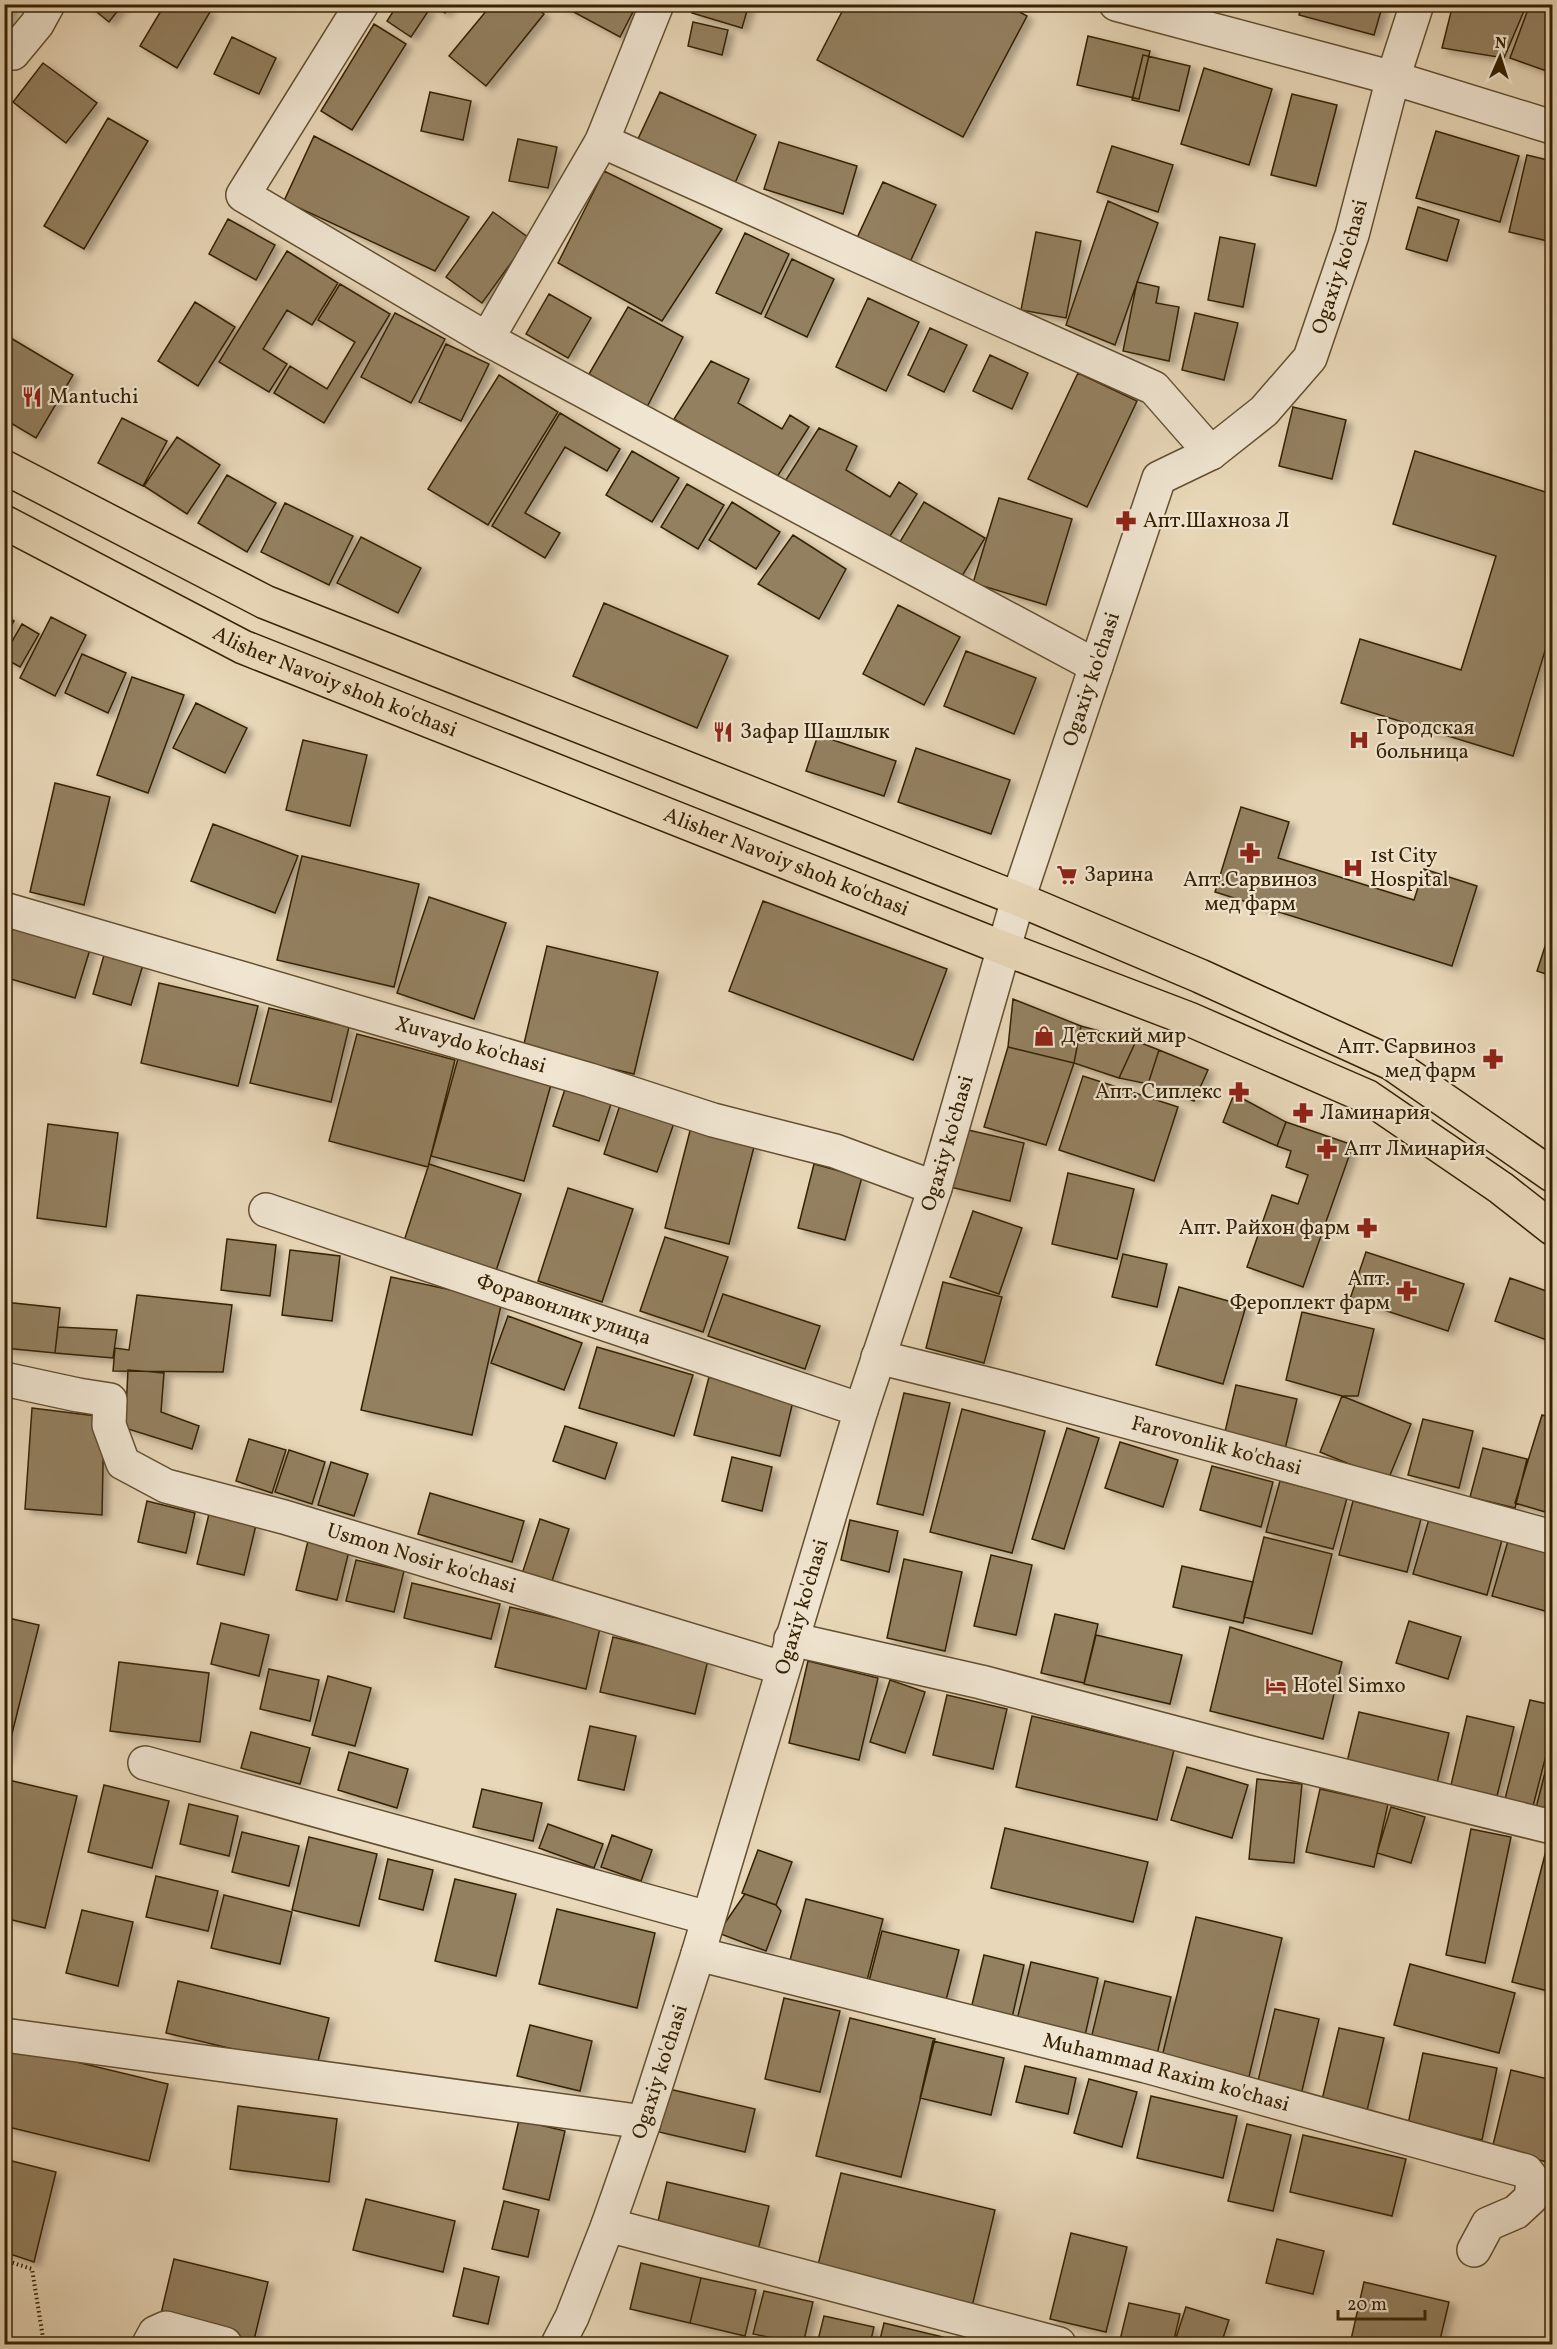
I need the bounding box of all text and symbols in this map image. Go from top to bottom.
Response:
north arrow [1470,27,1530,87]
text: N [1494,33,1507,55]
street label: Ogaxiy ko'chasi [1305,196,1375,338]
place label: Mantuchi [49,383,138,412]
restaurant icon: Mantuchi [20,385,44,409]
place label: Апт.Шахноза Л [1143,507,1290,536]
pharmacy icon: Апт.Шахноза Л [1114,509,1138,533]
street label: Ogaxiy ko'chasi [1056,608,1128,751]
street label: Alisher Navoiy shoh ko'chasi [207,619,461,745]
place label: Городская больница [1376,714,1475,767]
place label: Зафар Шашлык [740,718,890,747]
restaurant icon: Зафар Шашлык [711,720,735,744]
hospital icon: Городская больница [1347,728,1371,752]
street label: Alisher Navoiy shoh ko'chasi [659,800,913,924]
pharmacy icon: Апт.Сарвиноз мед фарм [1238,841,1262,865]
place label: 1st City Hospital [1370,842,1448,895]
hospital icon: 1st City Hospital [1341,856,1365,880]
place label: Зарина [1084,861,1154,890]
supermarket icon: Зарина [1055,863,1079,887]
place label: Апт.Сарвиноз мед фарм [1183,866,1317,919]
street label: Xuvaydo ko'chasi [392,1009,549,1081]
place label: Детский мир [1061,1022,1186,1051]
shop icon: Детский мир [1032,1024,1056,1048]
place label: Апт. Сарвиноз мед фарм [1337,1033,1476,1086]
pharmacy icon: Апт. Сарвиноз мед фарм [1481,1047,1505,1071]
street label: Ogaxiy ko'chasi [914,1072,981,1215]
place label: Апт. Сиплекс [1095,1078,1222,1107]
pharmacy icon: Апт. Сиплекс [1227,1080,1251,1104]
place label: Ламинария [1320,1099,1430,1128]
pharmacy icon: Ламинария [1291,1101,1315,1125]
place label: Апт Лминария [1344,1135,1485,1164]
pharmacy icon: Апт Лминария [1315,1137,1339,1161]
place label: Апт. Райхон фарм [1179,1214,1350,1243]
pharmacy icon: Апт. Райхон фарм [1355,1216,1379,1240]
place label: Апт. Фероплект фарм [1230,1265,1390,1318]
street label: Форавонлик улица [472,1267,655,1353]
pharmacy icon: Апт. Фероплект фарм [1395,1279,1419,1303]
street label: Farovonlik ko'chasi [1128,1409,1305,1483]
street label: Usmon Nosir ko'chasi [323,1516,520,1601]
street label: Ogaxiy ko'chasi [768,1536,836,1678]
place label: Hotel Simxo [1293,1672,1406,1701]
hotel icon: Hotel Simxo [1264,1674,1288,1698]
street label: Ogaxiy ko'chasi [625,2001,695,2143]
street label: Muhammad Raxim ko'chasi [1040,2026,1293,2119]
scale bar [1338,2283,1425,2321]
text: 20 m [1347,2293,1387,2318]

